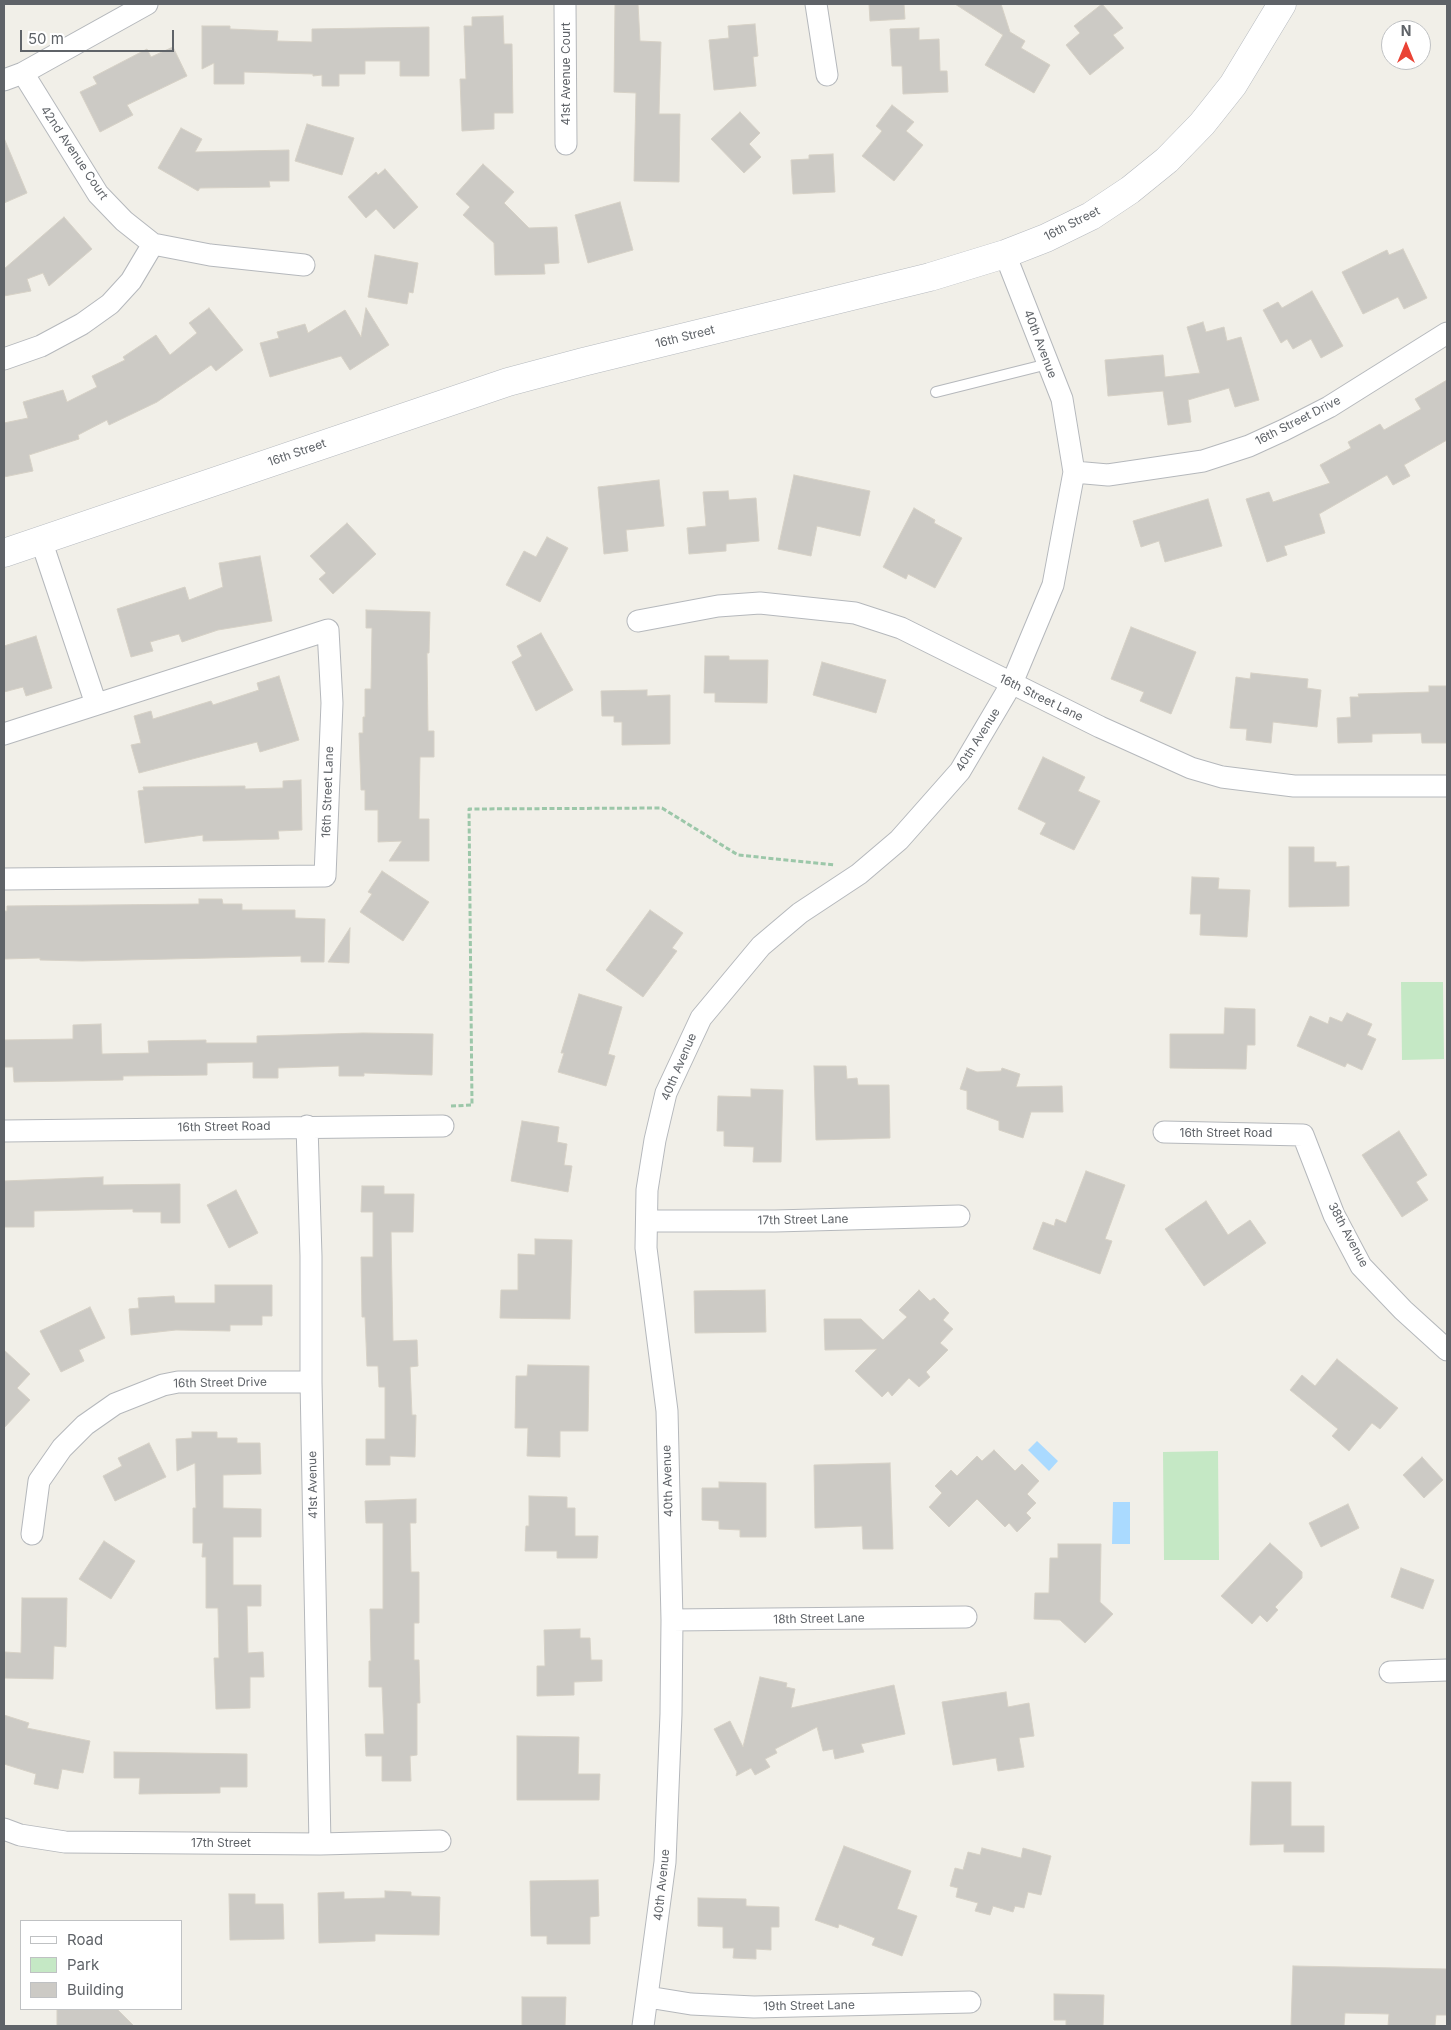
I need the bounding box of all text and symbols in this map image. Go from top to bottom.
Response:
scale bar [22,20,176,52]
north arrow [1381,20,1431,70]
street label: 41st Avenue Court [559,22,573,126]
text: N [1401,22,1411,39]
text: 50 m [28,29,64,48]
street label: 42nd Avenue Court [37,103,111,203]
street label: 16th Street [1042,204,1102,244]
street label: 40th Avenue [1020,308,1060,380]
street label: 16th Street [654,323,716,351]
street label: 16th Street Drive [1253,393,1343,449]
street label: 16th Street [266,436,328,470]
street label: 16th Street Lane [997,671,1085,725]
street label: 40th Avenue [953,706,1003,774]
street label: 16th Street Lane [319,746,337,838]
street label: 40th Avenue [658,1031,700,1103]
street label: 16th Street Road [177,1119,271,1135]
street label: 16th Street Road [1180,1126,1272,1140]
street label: 38th Avenue [1325,1200,1371,1270]
street label: 17th Street Lane [757,1212,849,1228]
street label: 16th Street Drive [173,1375,267,1391]
street label: 40th Avenue [660,1445,676,1517]
street label: 41st Avenue [305,1451,321,1519]
street label: 18th Street Lane [773,1611,865,1627]
street label: 17th Street [191,1836,251,1850]
street label: 40th Avenue [651,1848,673,1922]
legend [20,1920,182,2010]
text: Road [67,1930,103,1949]
text: Park [67,1955,99,1974]
text: Building [67,1980,124,1999]
street label: 19th Street Lane [763,1998,855,2014]

